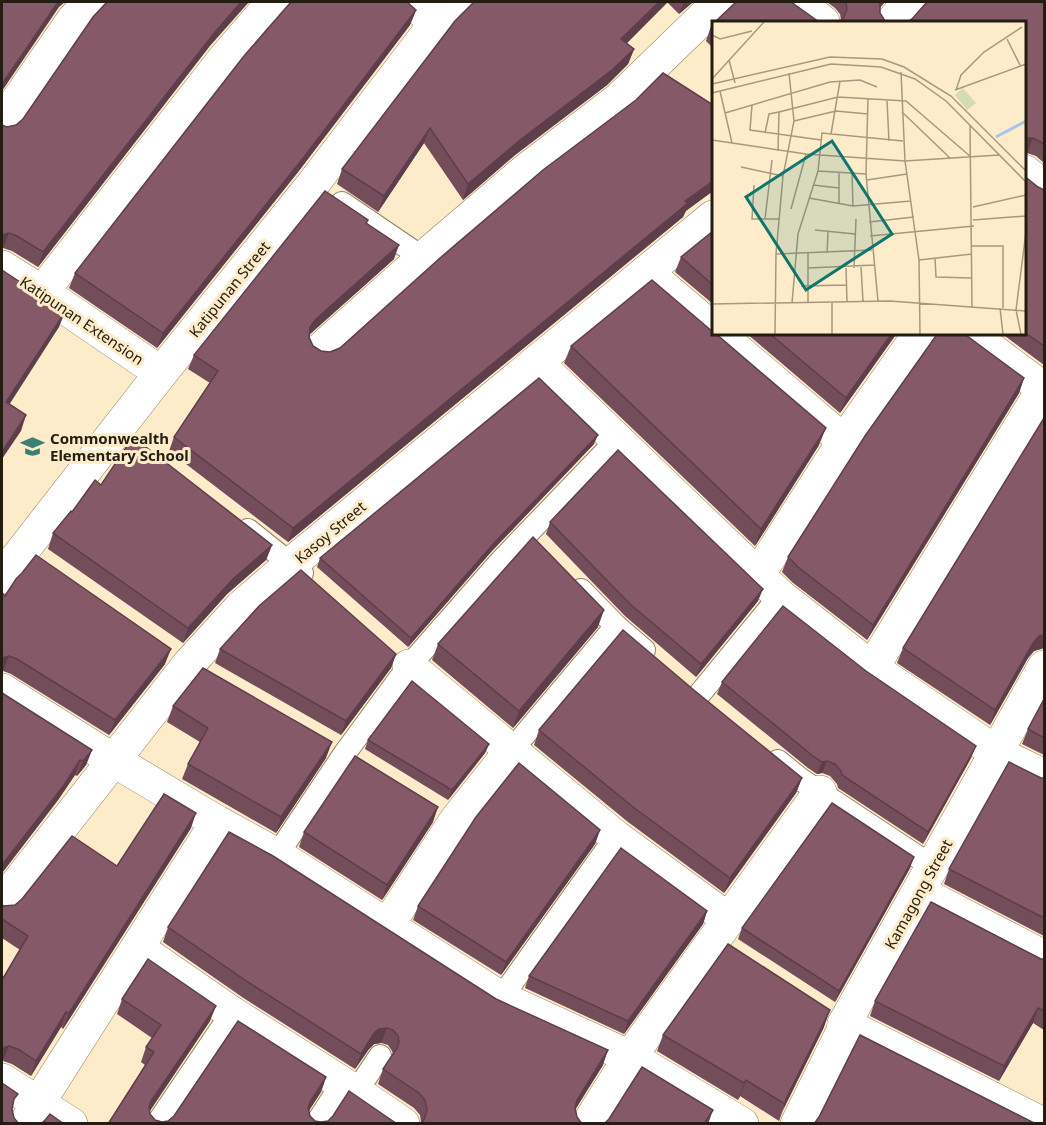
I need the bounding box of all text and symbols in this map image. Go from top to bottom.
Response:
inset map [712,21,1025,334]
street label: Katipunan Street [184,236,274,341]
street label: Katipunan Extension [16,271,148,369]
place label: Commonwealth Elementary School [50,428,189,465]
school or university icon: Commonwealth Elementary School [19,434,45,460]
street label: Kasoy Street [290,496,370,568]
street label: Kamagong Street [880,835,957,953]

